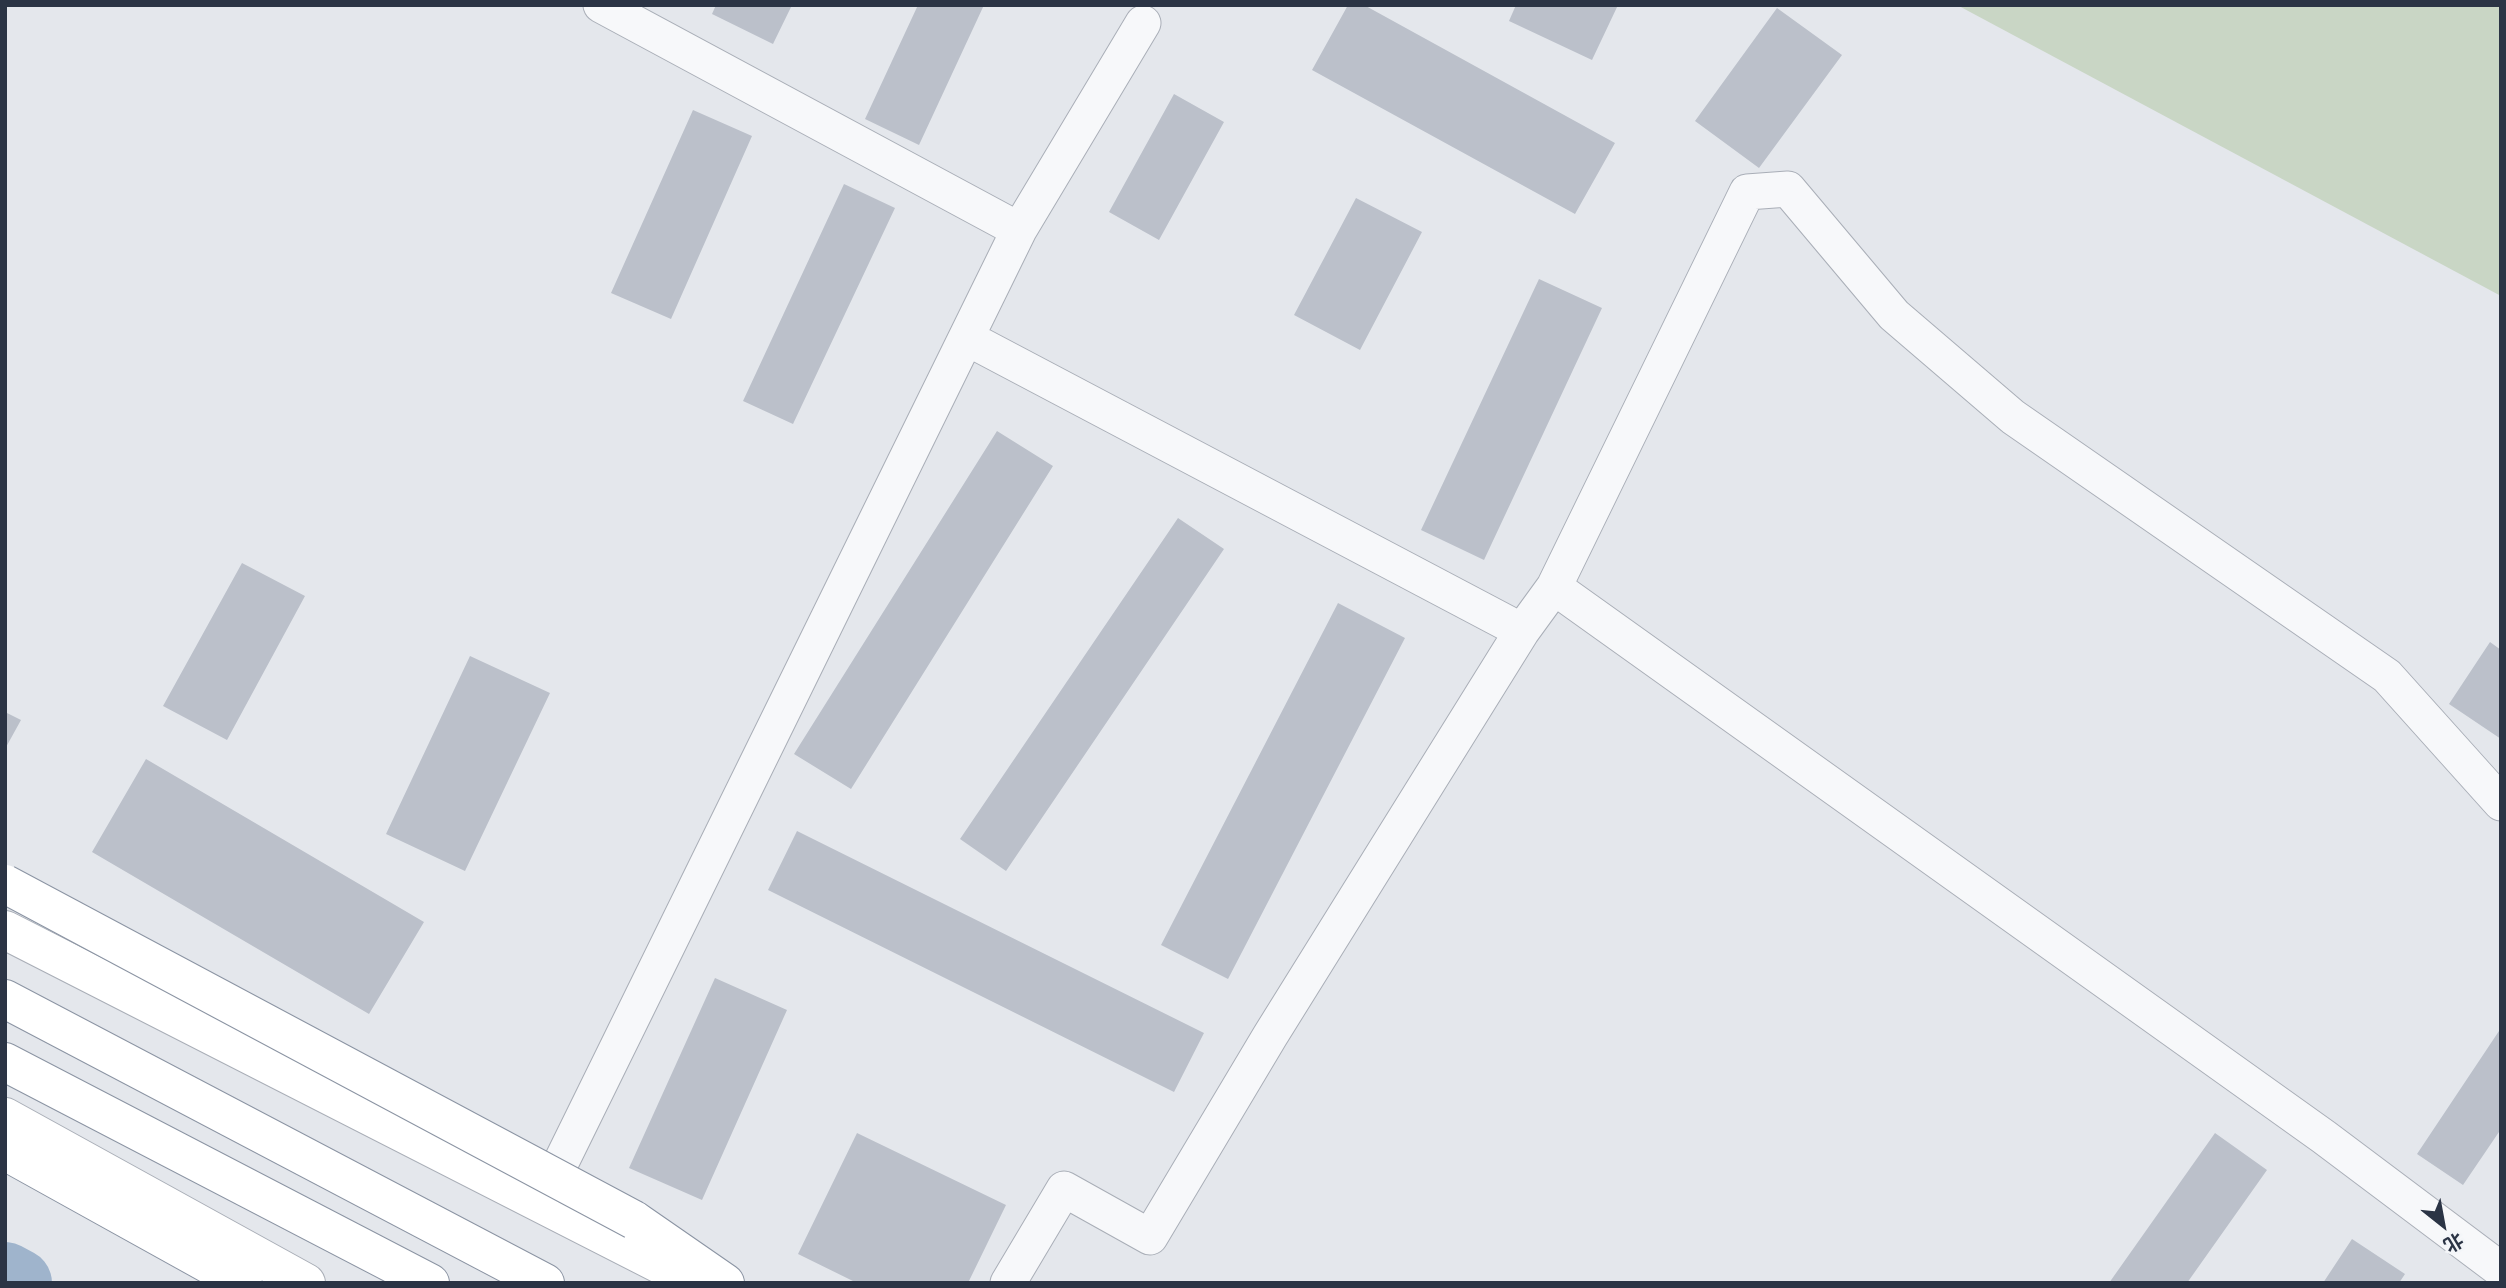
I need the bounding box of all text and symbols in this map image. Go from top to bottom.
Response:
north arrow [2408,1190,2478,1260]
text: 北 [2440,1229,2468,1258]

